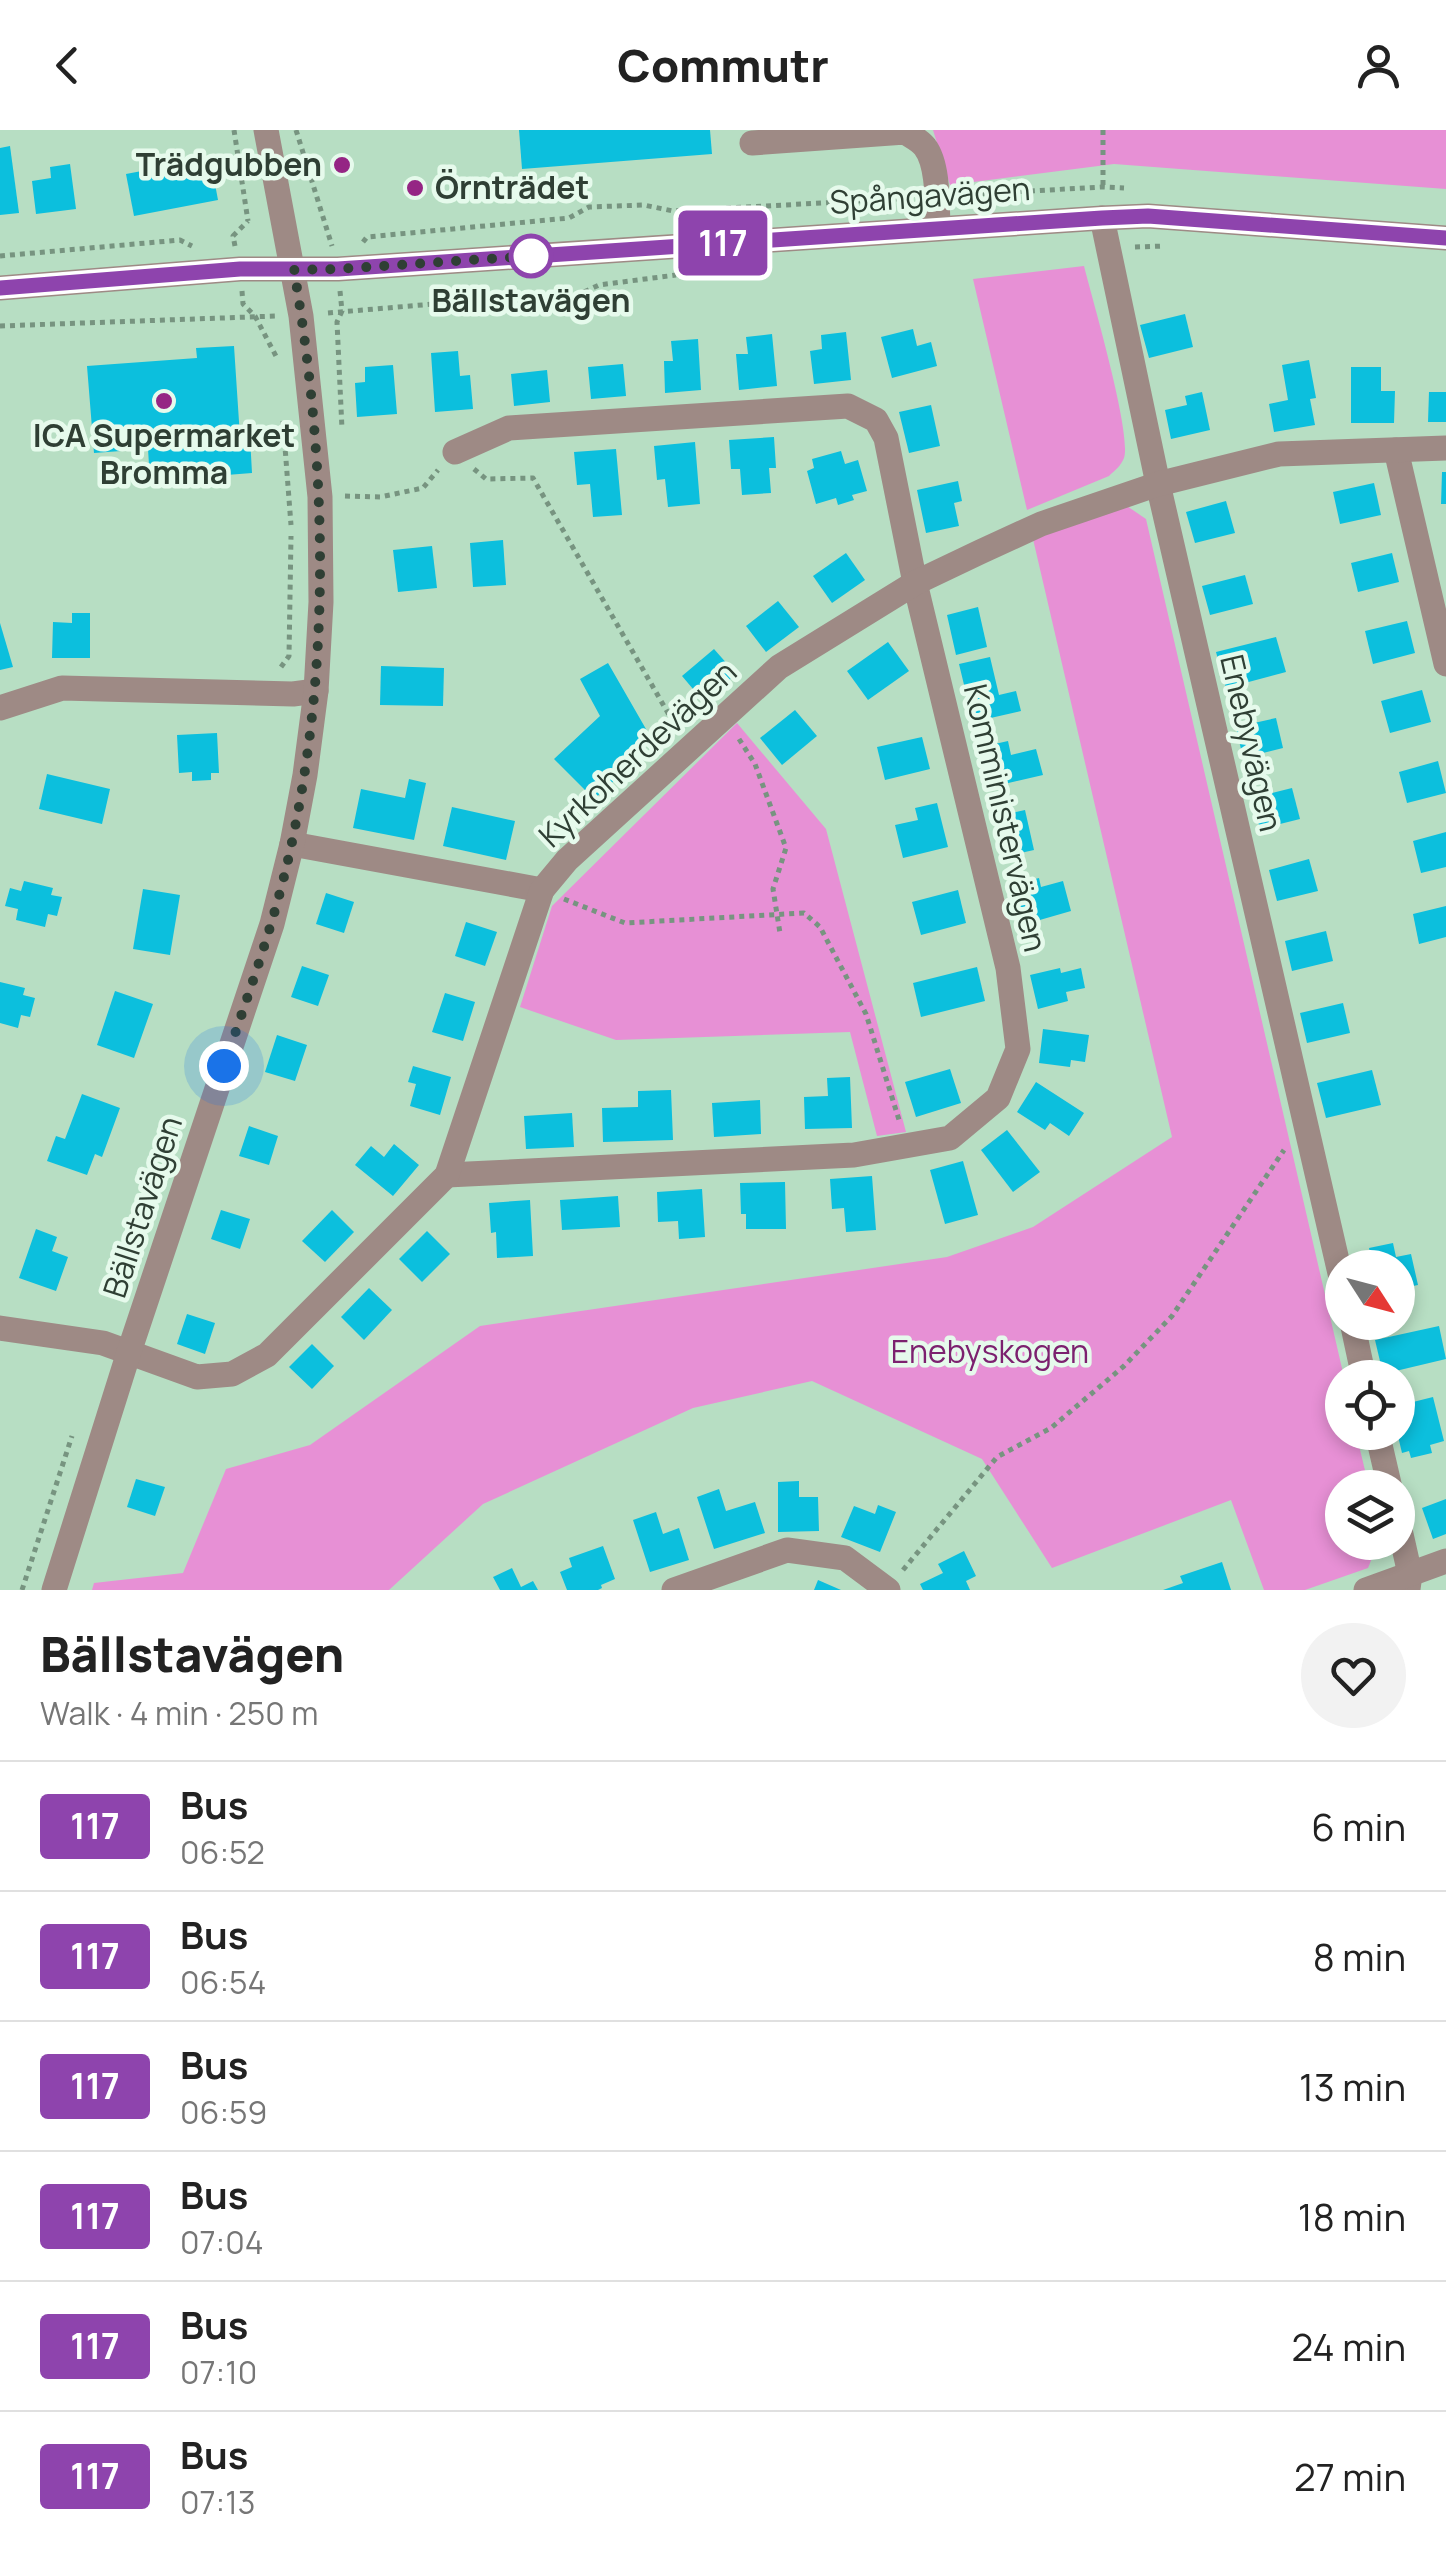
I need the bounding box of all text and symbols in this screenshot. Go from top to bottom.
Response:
text: Commutr [617,34,829,96]
icon: back [40,38,95,93]
icon: person [1351,38,1406,93]
place label: Trädgubben [136,142,322,186]
marker: Trädgubben [331,154,353,176]
place label: Örnträdet [435,165,589,209]
street label: Spångavägen [828,166,1032,224]
marker: Örnträdet [404,177,426,199]
line badge: 117 [666,210,780,276]
text: 117 [698,219,748,267]
marker: Bällstavägen [510,235,552,277]
place label: Bällstavägen [431,278,631,322]
marker: ICA Supermarket Bromma [153,390,175,412]
place label: ICA Supermarket Bromma [33,413,295,494]
street label: Kyrkoherdevägen [529,650,746,857]
street label: Enebyvägen [1210,650,1294,835]
street label: Komministervägen [954,680,1058,956]
your location [199,1041,249,1091]
street label: Bällstavägen [92,1110,192,1303]
north arrow [1325,1250,1415,1340]
map controls [1325,1250,1415,1560]
park label: Enebyskogen [891,1329,1089,1373]
button: locate [1325,1360,1415,1450]
button: layers [1325,1470,1415,1560]
text: Bällstavägen [40,1621,344,1686]
button: heart [1301,1623,1406,1728]
text: Walk · 4 min · 250 m [40,1691,318,1735]
text: Bus [180,1778,248,1830]
text: 6 min [1311,1800,1406,1852]
text: 117 [70,1802,120,1850]
text: 06:52 [180,1830,265,1874]
text: Bus [180,1908,248,1960]
text: 8 min [1313,1930,1406,1982]
text: 117 [70,1932,120,1980]
text: 06:54 [180,1960,266,2004]
text: Bus [180,2038,248,2090]
text: 13 min [1299,2060,1406,2112]
text: 117 [70,2062,120,2110]
text: 06:59 [180,2090,267,2134]
text: Bus [180,2168,248,2220]
text: 18 min [1298,2190,1406,2242]
text: 117 [70,2192,120,2240]
text: 07:04 [180,2220,264,2264]
text: Bus [180,2298,248,2350]
text: 24 min [1291,2320,1406,2372]
text: 117 [70,2322,120,2370]
text: 07:10 [180,2350,257,2394]
text: Bus [180,2428,248,2480]
text: 27 min [1294,2450,1406,2502]
text: 117 [70,2452,120,2500]
text: 07:13 [180,2480,255,2524]

